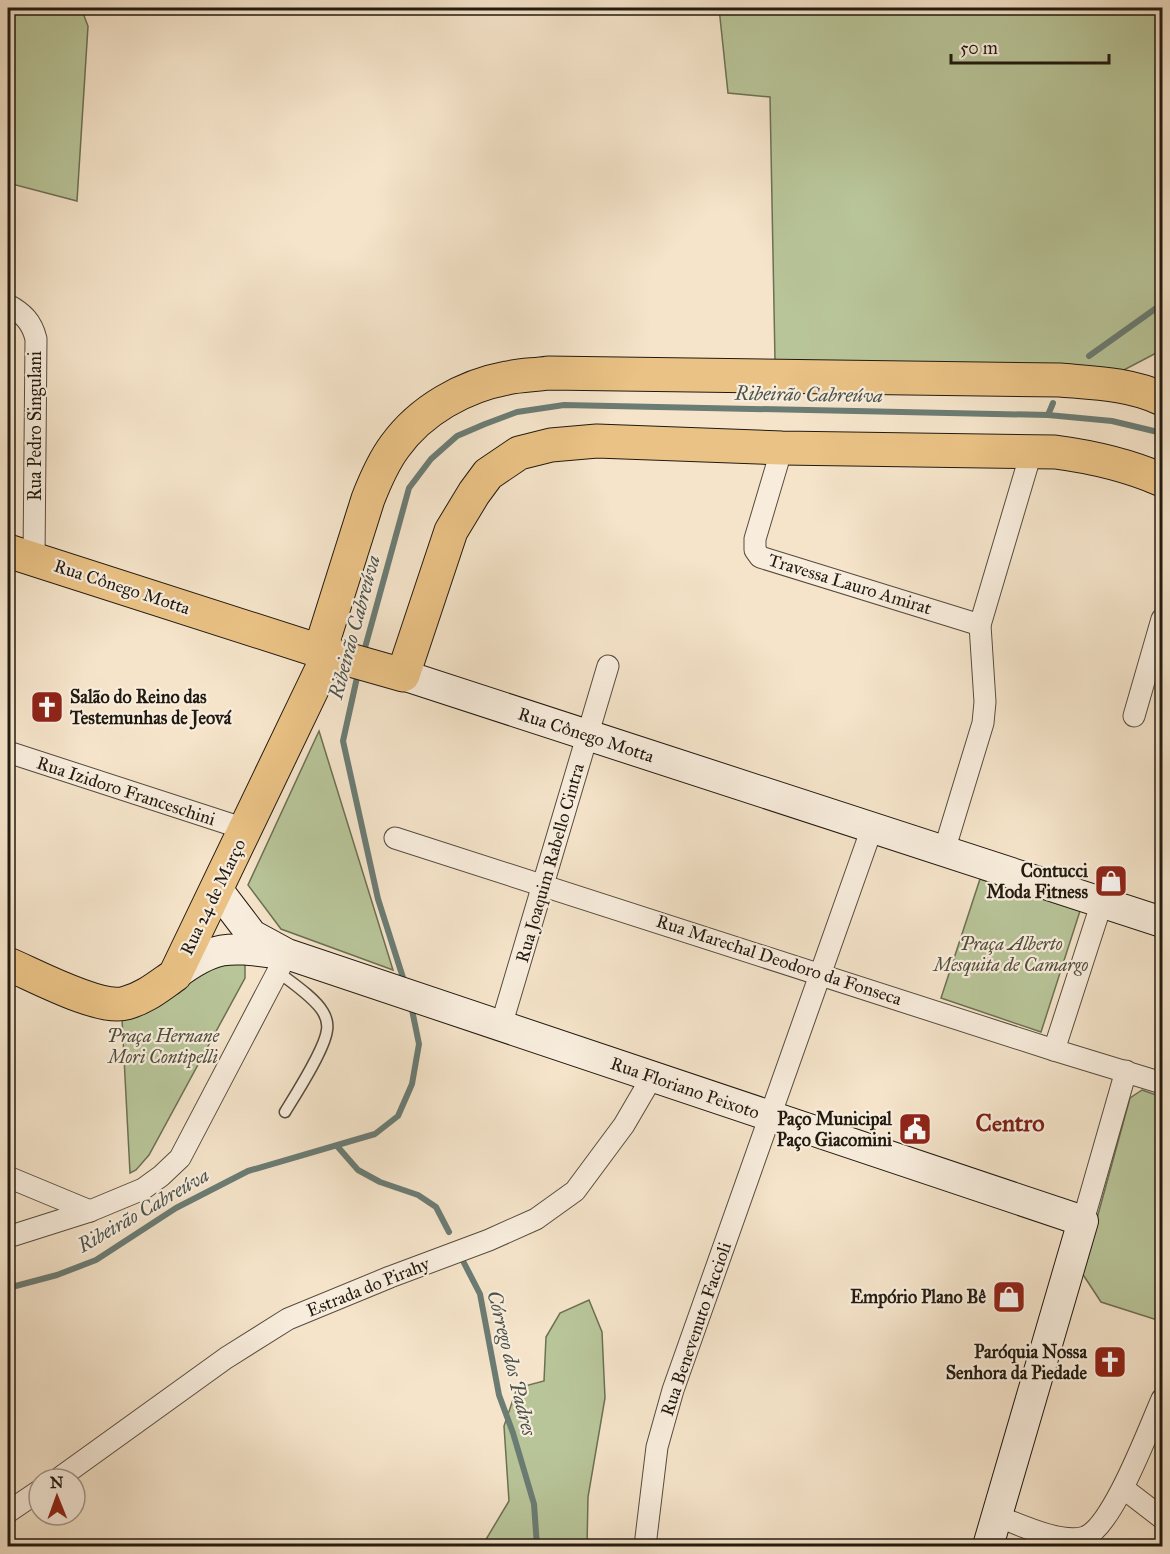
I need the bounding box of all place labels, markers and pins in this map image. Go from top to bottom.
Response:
place label: Salão do Reino das Testemunhas de Jeová [69,686,232,730]
church icon: Salão do Reino das Testemunhas de Jeová [29,689,65,725]
place label: Contucci Moda Fitness [987,860,1089,903]
shop icon: Contucci Moda Fitness [1093,863,1129,899]
place label: Paço Municipal Paço Giacomini [777,1108,893,1152]
public building icon: Paço Municipal Paço Giacomini [897,1111,933,1147]
shop icon: Empório Plano Bê [991,1279,1027,1315]
place label: Empório Plano Bê [850,1286,986,1309]
place label: Paróquia Nossa Senhora da Piedade [946,1341,1088,1384]
church icon: Paróquia Nossa Senhora da Piedade [1092,1344,1128,1380]

